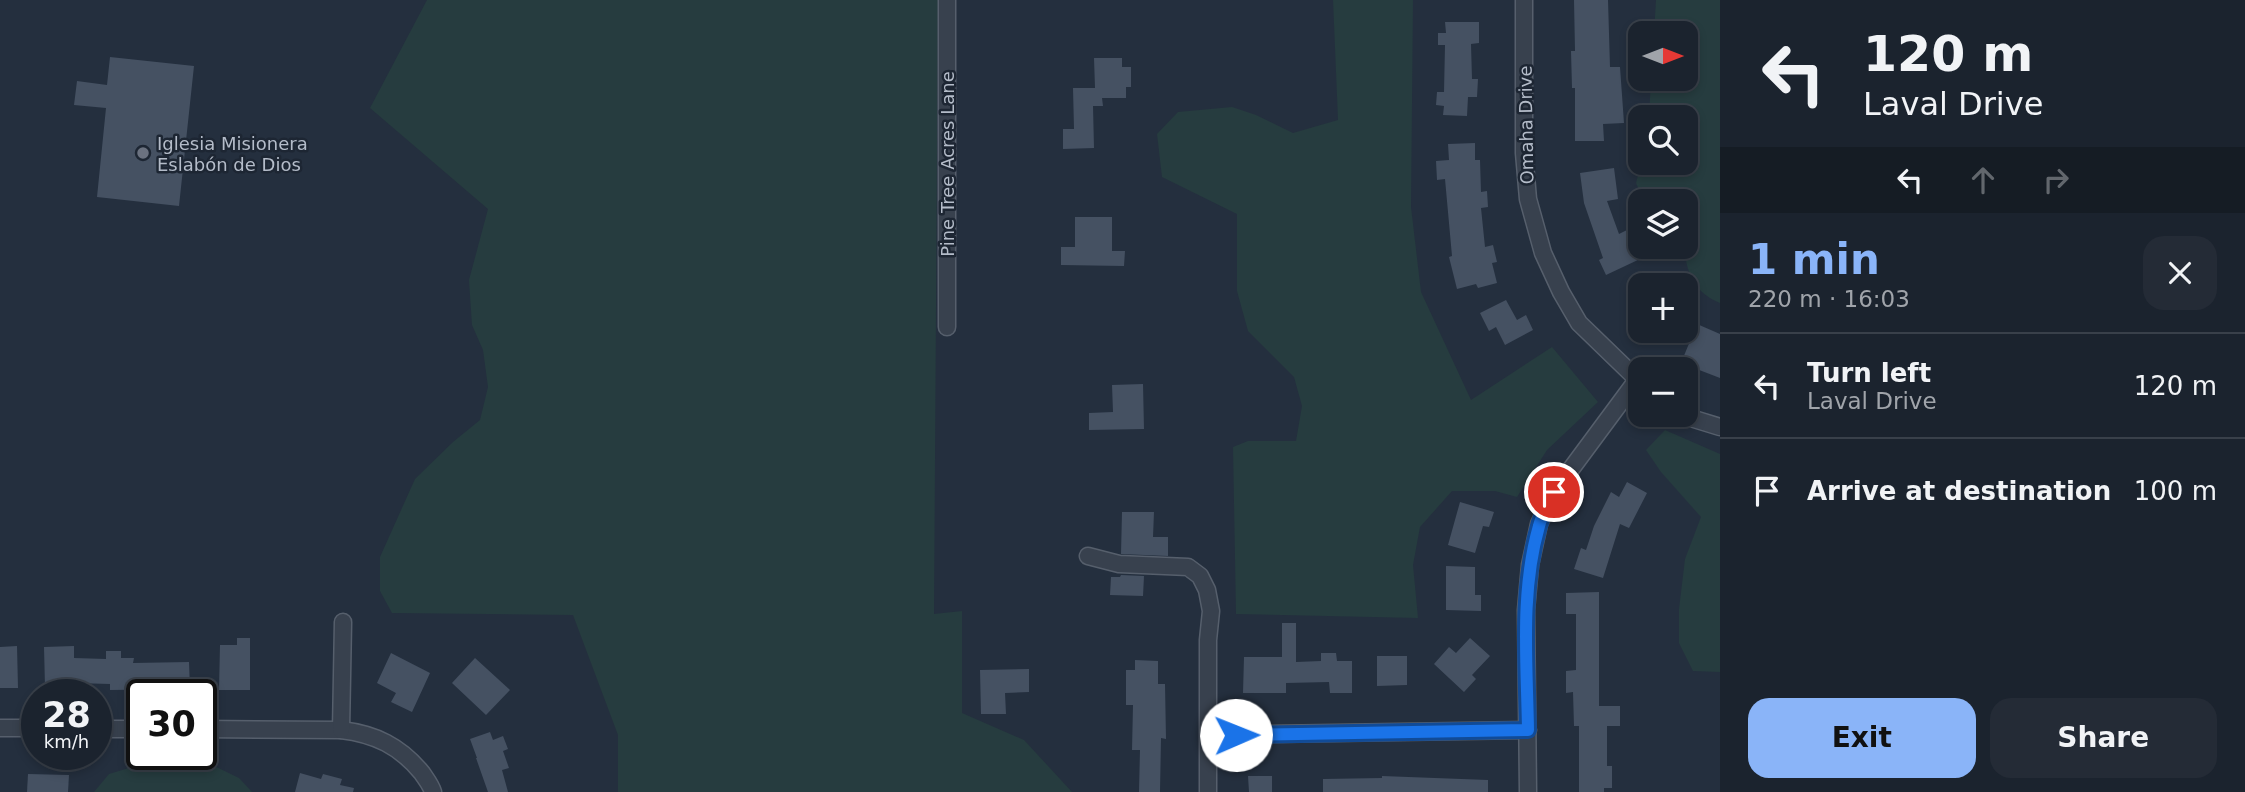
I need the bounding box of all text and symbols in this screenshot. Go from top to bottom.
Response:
north arrow [1628,21,1698,91]
map controls [1628,21,1698,427]
text: 120 m [1863,26,2033,83]
icon: left [1748,28,1839,119]
street label: Omaha Drive [1514,65,1538,185]
street label: Pine Tree Acres Lane [937,71,958,257]
text: Laval Drive [1863,85,2043,123]
button: search [1628,105,1698,175]
place label: Iglesia Misionera Eslabón de Dios [157,133,308,175]
marker: Iglesia Misionera Eslabón de Dios [135,145,151,161]
icon: left [1891,161,1929,199]
icon: ahead [1964,161,2002,199]
icon: right [2037,161,2075,199]
button: layers [1628,189,1698,259]
text: 1 min [1748,235,1880,284]
button: close [2143,236,2217,310]
button: + [1628,273,1698,343]
text: 220 m · 16:03 [1748,286,1910,312]
button: − [1628,357,1698,427]
text: Turn left [1807,358,1931,388]
icon: left [1748,367,1786,405]
text: 120 m [2134,371,2217,401]
text: Laval Drive [1807,388,1937,414]
pin [1524,462,1584,522]
icon: arrive [1748,472,1786,510]
icon: arrive [1535,473,1573,511]
text: Arrive at destination [1807,476,2111,506]
text: 100 m [2134,476,2217,506]
speed limit sign: 30 [126,679,217,770]
text: 28 [42,695,91,735]
position arrow [1199,698,1273,772]
button: Exit [1748,698,1976,778]
button: Share [1990,698,2217,778]
text: km/h [44,731,89,752]

